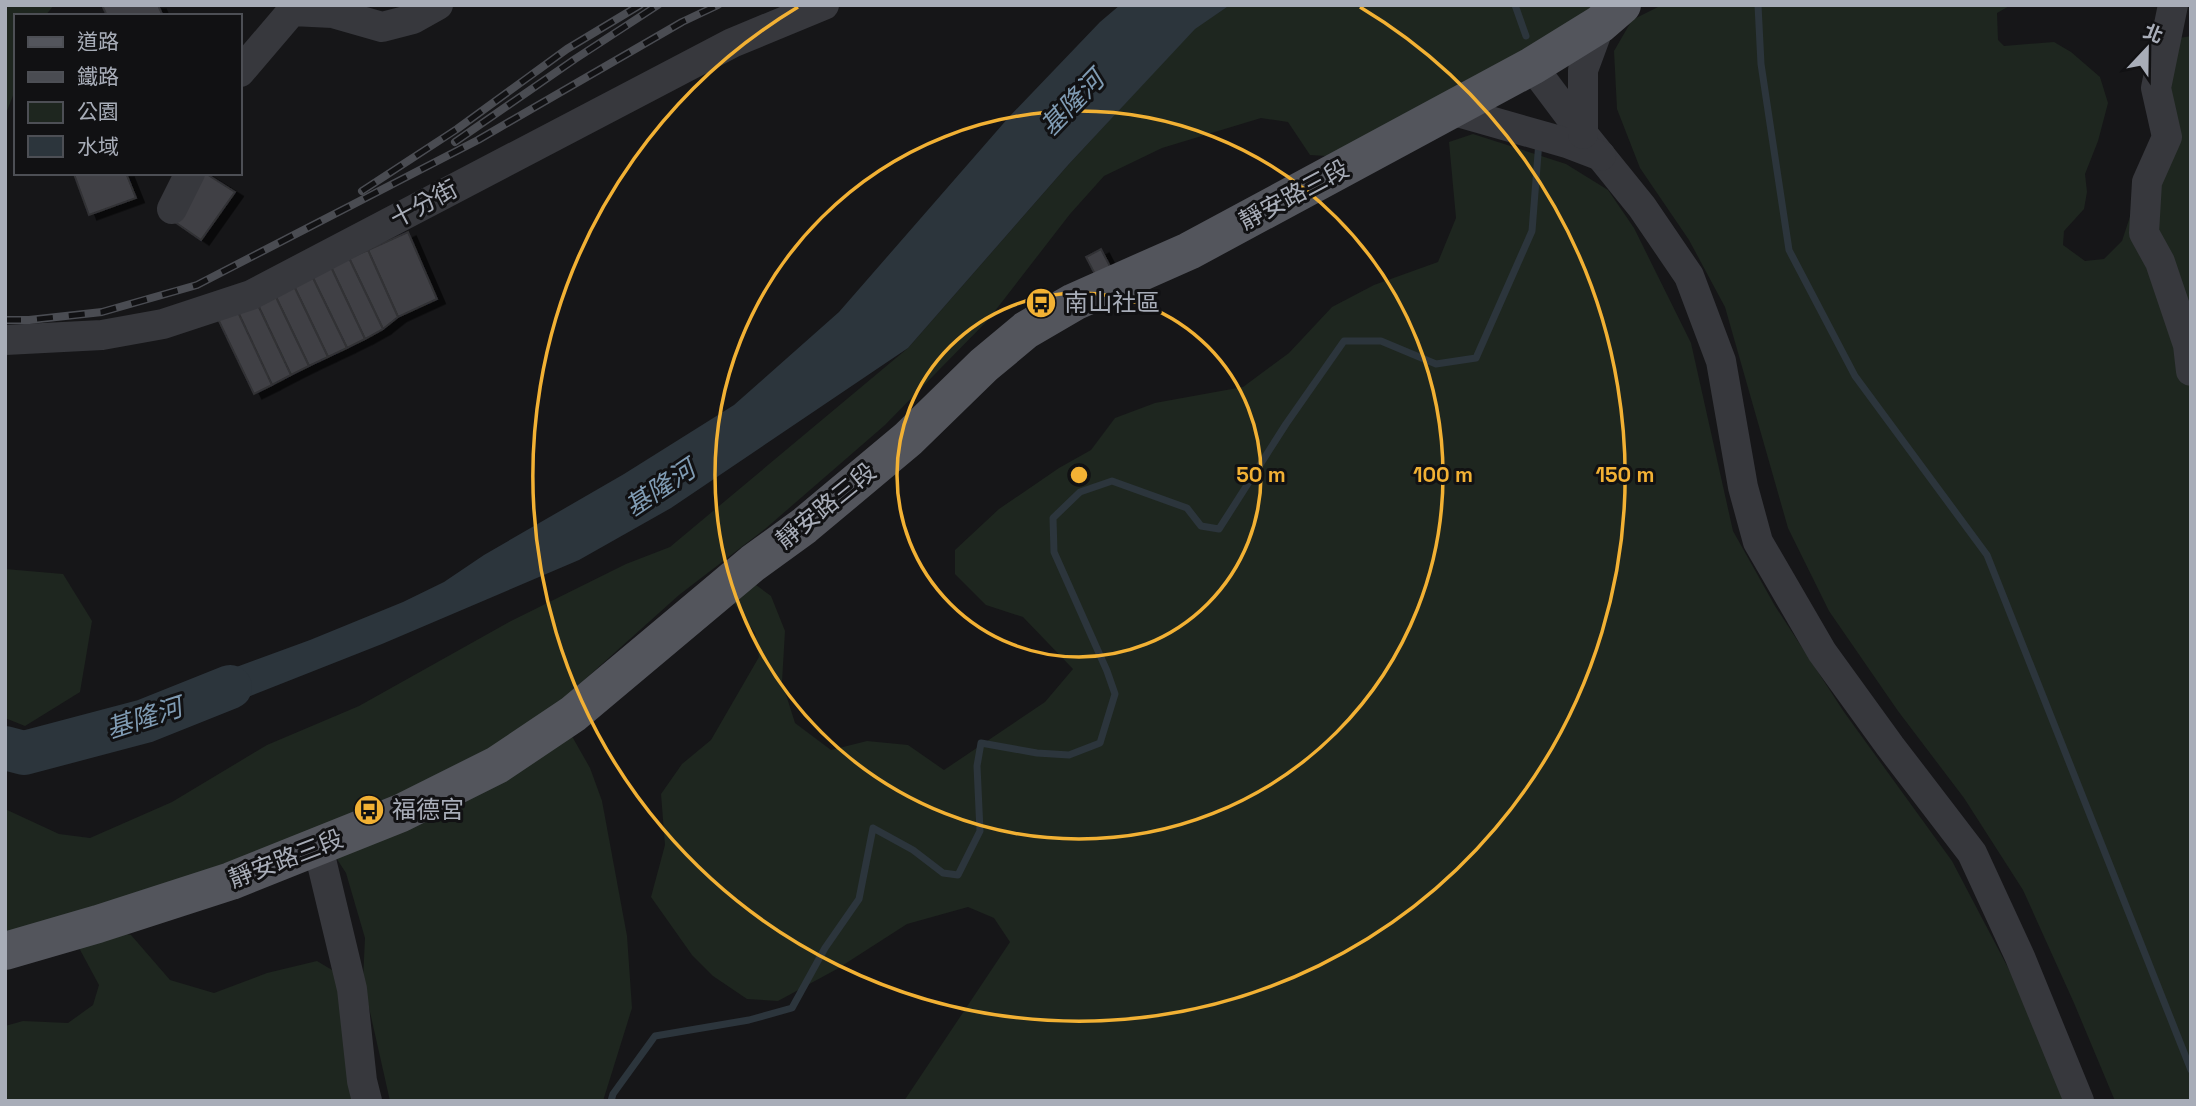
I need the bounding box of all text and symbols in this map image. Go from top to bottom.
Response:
legend [14,14,242,175]
north arrow [2112,14,2182,84]
text: 北 [2140,19,2167,49]
text: 道路 [77,28,119,55]
water label: 基隆河 [1033,60,1115,143]
text: 鐵路 [77,63,119,90]
text: 公園 [77,98,119,125]
text: 水域 [77,133,119,160]
street label: 靜安路三段 [1234,153,1354,236]
street label: 十分街 [385,173,463,234]
bus stop icon: 南山社區 [1024,286,1058,320]
place label: 南山社區 [1064,287,1160,318]
water label: 基隆河 [618,449,706,524]
street label: 靜安路三段 [769,456,882,555]
text: 50 m [1236,461,1286,488]
text: 100 m [1413,461,1473,488]
text: 150 m [1596,461,1654,488]
centre of rings [1067,463,1091,487]
water label: 基隆河 [102,688,191,746]
bus stop icon: 福德宮 [352,793,386,827]
place label: 福德宮 [392,794,464,825]
street label: 靜安路三段 [224,823,347,895]

